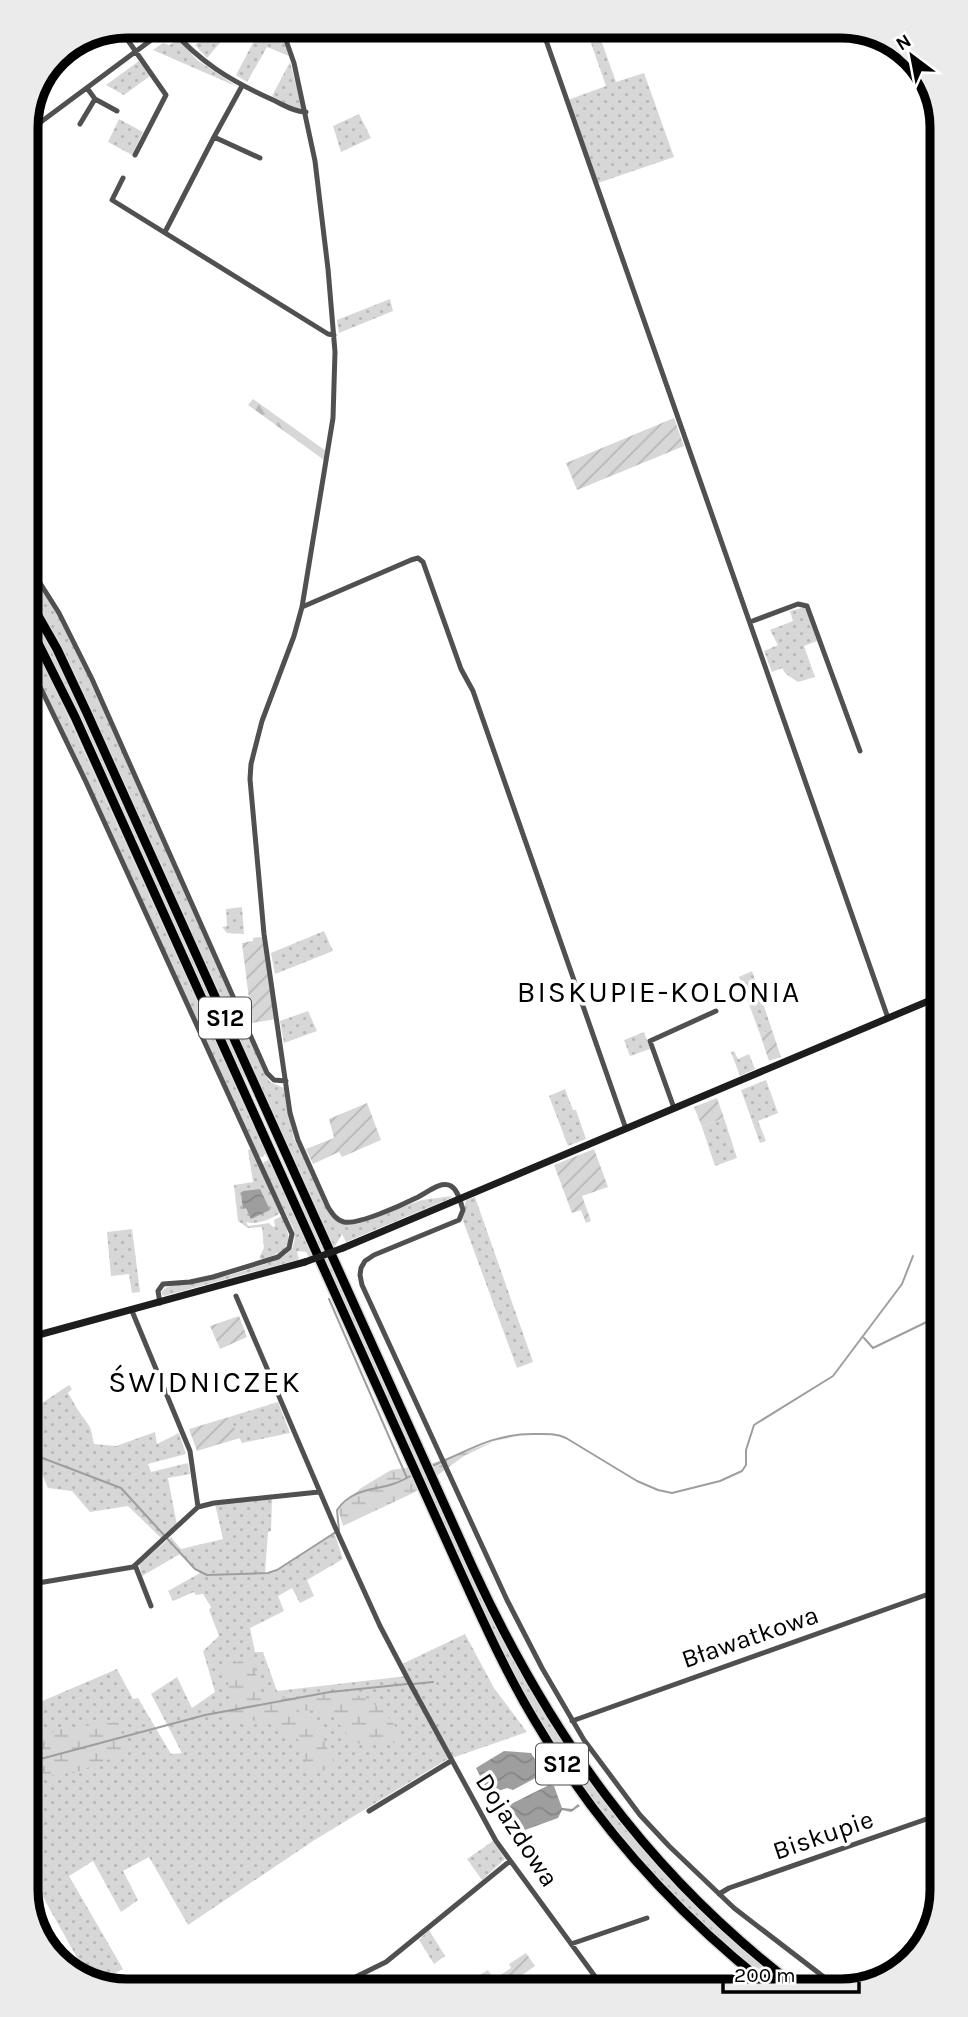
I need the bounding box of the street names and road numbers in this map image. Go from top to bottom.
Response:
road number: S12 [199,998,251,1038]
street label: Bławatkowa [677,1599,823,1675]
road number: S12 [536,1744,588,1784]
street label: Dojazdowa [469,1767,565,1893]
street label: Biskupie [769,1803,877,1867]

